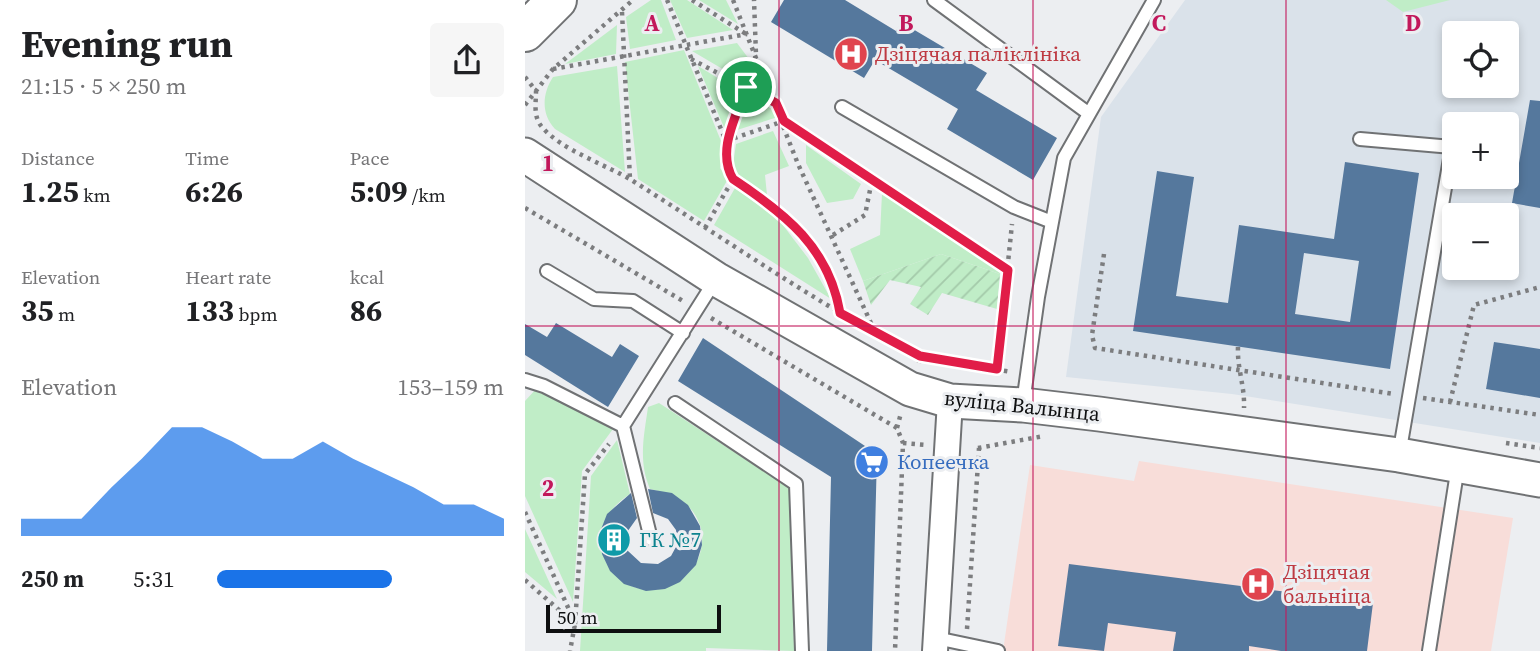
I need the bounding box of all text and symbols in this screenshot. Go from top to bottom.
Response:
text: A [644,7,660,39]
text: B [899,7,914,39]
text: C [1152,7,1166,39]
text: D [1405,7,1421,39]
text: Evening run [21,18,233,70]
map controls [1442,21,1519,280]
button: locate [1442,21,1519,98]
button: share [430,23,504,97]
hospital icon: Дзіцячая паліклініка [832,35,870,73]
place label: Дзіцячая паліклініка [875,39,1081,68]
pin [716,57,776,117]
icon: arrive [727,68,765,106]
text: 21:15 · 5 × 250 m [21,70,187,102]
button: + [1442,112,1519,189]
text: Distance [21,145,95,171]
text: Time [185,145,229,171]
text: Pace [350,145,389,171]
text: 1 [542,147,554,179]
text: 1.25 [21,171,79,212]
text: 6:26 [185,171,243,212]
text: 5:09 [350,171,407,212]
text: km [79,182,111,208]
text: /km [407,182,446,208]
button: − [1442,203,1519,280]
text: Elevation [21,264,100,290]
text: Heart rate [185,264,271,290]
text: kcal [350,264,384,290]
text: 35 [21,290,54,331]
text: 133 [185,290,234,331]
text: 86 [350,290,382,331]
text: m [54,301,75,327]
text: bpm [234,301,278,327]
text: Elevation [21,371,117,403]
text: 153–159 m [397,371,504,403]
street label: вуліца Валынца [943,383,1102,428]
supermarket icon: Копеечка [853,443,891,481]
place label: Копеечка [897,447,990,476]
text: 2 [542,472,554,504]
building icon: ГК №7 [595,521,633,559]
place label: ГК №7 [639,525,701,554]
place label: Дзіцячая бальніца [1283,557,1371,610]
text: 250 m [21,563,84,595]
text: 5:31 [133,563,174,595]
hospital icon: Дзіцячая бальніца [1239,565,1277,603]
scale bar [546,602,721,634]
text: 50 m [557,604,598,630]

